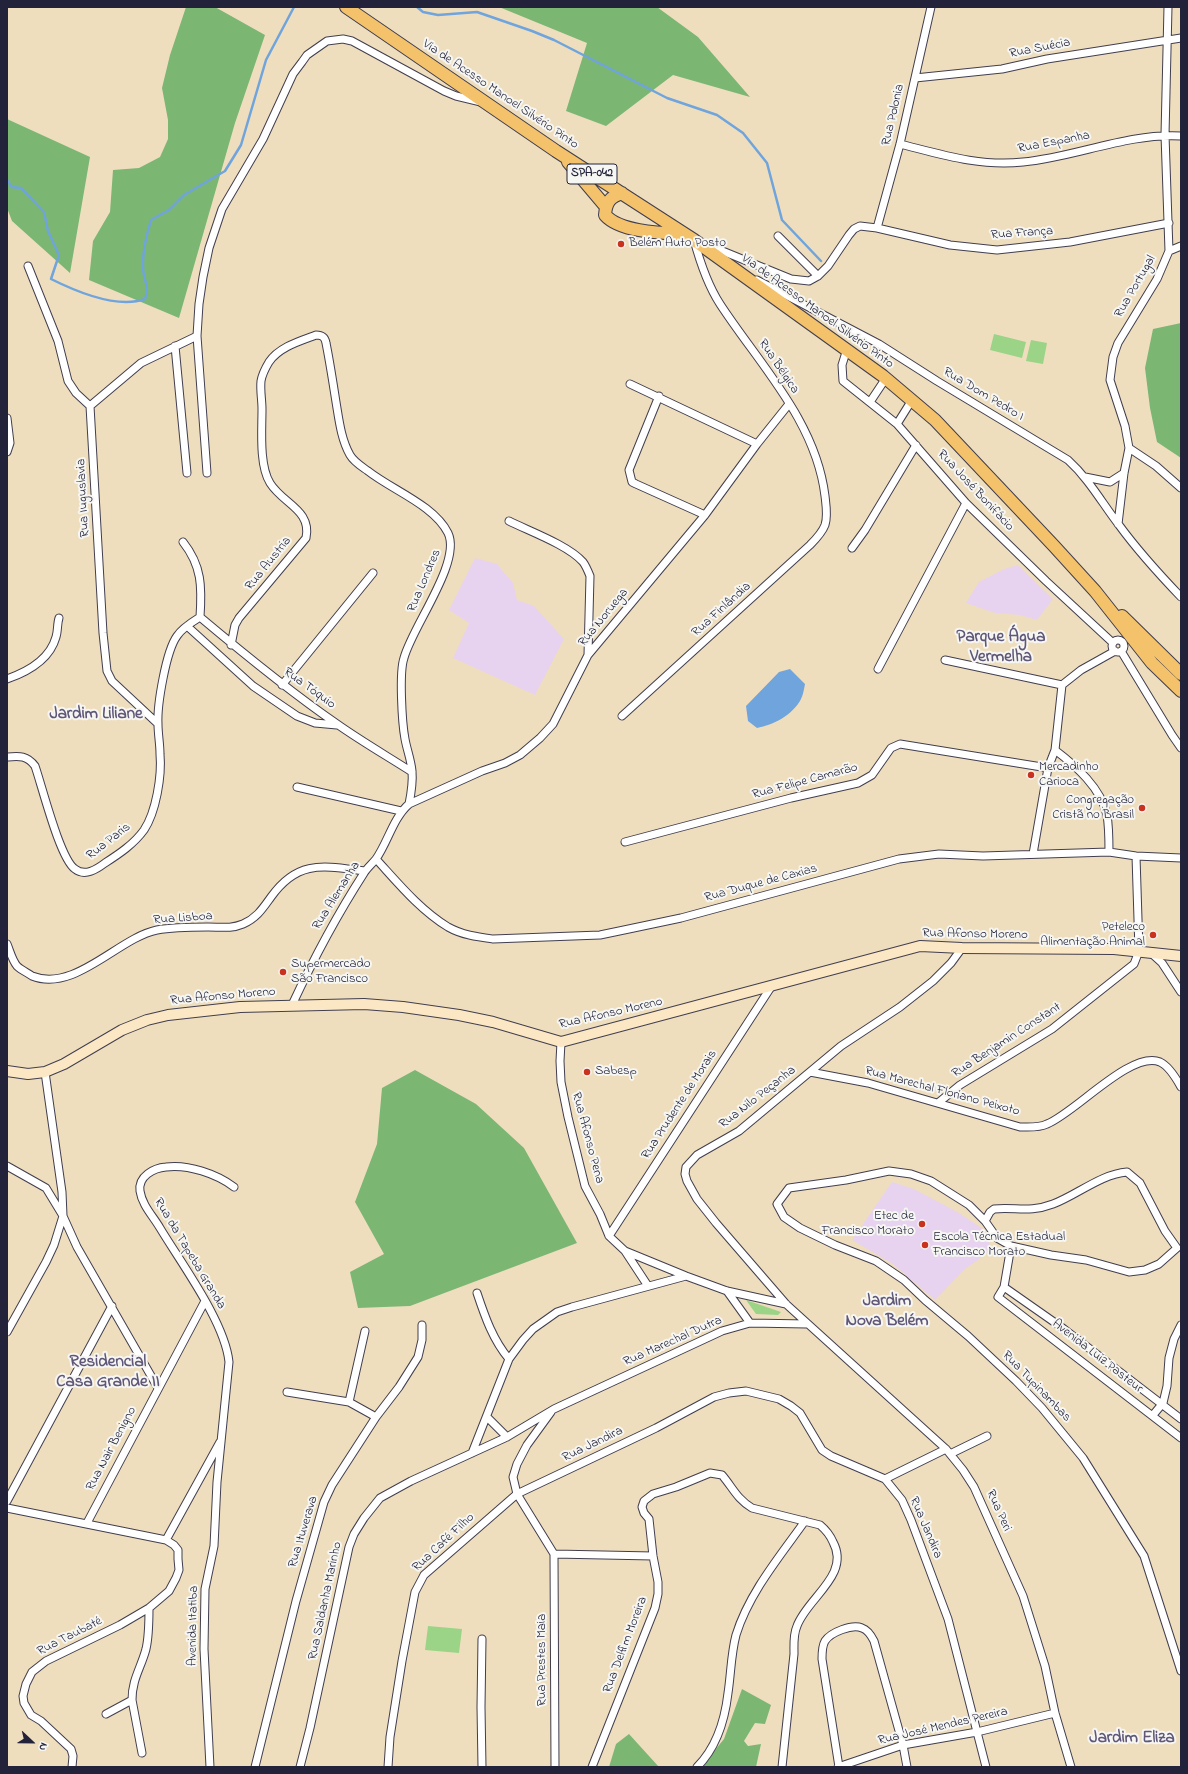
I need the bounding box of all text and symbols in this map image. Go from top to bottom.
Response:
street label: Rua Suécia [1008,35,1072,63]
street label: Via de Acesso Manoel Silvério Pinto [419,37,581,153]
street label: Rua Polonia [879,83,909,147]
street label: Rua Espanha [1017,128,1091,158]
road number: SPA-042 [567,164,617,184]
street label: Rua França [990,224,1054,244]
place label: Belém Auto Posto [629,236,726,252]
marker: Belém Auto Posto [616,239,626,249]
street label: Via de Acesso Manoel Silvério Pinto [738,251,896,373]
street label: Rua Portugal [1112,253,1160,321]
street label: Rua Bélgica [754,337,802,397]
street label: Rua Dom Pedro I [940,365,1026,425]
street label: Rua José Bonifácio [933,447,1017,535]
street label: Rua Iuguslavia [74,458,94,538]
street label: Rua Austria [243,534,295,594]
street label: Rua Londres [405,547,445,615]
street label: Rua Finlândia [689,579,755,641]
street label: Rua Noruega [576,586,632,650]
district label: Parque Água Vermelha [957,628,1045,668]
street label: Rua Tóquio [280,665,338,713]
district label: Jardim Liliane [49,705,143,725]
street label: Rua Felipe Camarão [751,760,859,804]
place label: Mercadinho Carioca [1039,760,1099,791]
marker: Mercadinho Carioca [1026,770,1036,780]
place label: Congregação Cristã no Brasil [1052,793,1134,824]
marker: Congregação Cristã no Brasil [1137,803,1147,813]
street label: Rua Paris [84,820,134,864]
street label: Rua Alemanha [310,859,364,933]
street label: Rua Duque de Caxias [703,861,819,907]
street label: Rua Lisboa [153,909,213,929]
place label: Peteleco Alimentação Animal [1040,920,1145,951]
street label: Rua Afonso Moreno [922,926,1028,944]
marker: Peteleco Alimentação Animal [1148,930,1158,940]
place label: Supermercado São Francisco [291,957,370,988]
marker: Supermercado São Francisco [278,967,288,977]
street label: Rua Afonso Moreno [170,985,276,1009]
street label: Rua Afonso Moreno [558,995,664,1033]
street label: Rua Benjamin Constant [950,1000,1064,1082]
street label: Rua Prudente de Morais [639,1047,721,1163]
street label: Rua Nilo Peçanha [717,1063,799,1133]
place label: Sabesp [595,1064,637,1080]
street label: Rua Marechal Floriano Peixoto [863,1064,1021,1120]
marker: Sabesp [582,1067,592,1077]
street label: Rua Afonso Pena [567,1091,607,1185]
street label: Rua da Tapeba Granda [150,1196,228,1312]
place label: Etec de Francisco Morato [822,1209,914,1240]
marker: Etec de Francisco Morato [917,1219,927,1229]
place label: Escola Técnica Estadual Francisco Morato [933,1230,1065,1261]
marker: Escola Técnica Estadual Francisco Morato [920,1240,930,1250]
district label: Jardim Nova Belém [845,1292,929,1332]
street label: Rua Marechal Dutra [621,1313,725,1371]
street label: Avenida Luiz Pasteur [1049,1317,1145,1397]
street label: Rua Tupinambas [998,1348,1074,1426]
district label: Residencial Casa Grande II [56,1353,160,1393]
street label: Rua Nair Benigno [83,1404,141,1494]
street label: Rua Jandira [560,1424,626,1466]
street label: Rua Peri [982,1488,1014,1534]
street label: Rua Ituverava [286,1494,322,1570]
street label: Rua Jandira [905,1495,945,1561]
street label: Rua Café Filho [410,1510,478,1576]
street label: Rua Saldanha Marinho [306,1541,346,1661]
street label: Avenida Itatiba [185,1586,203,1666]
street label: Rua Delfim Moreira [600,1595,652,1695]
street label: Rua Taubaté [35,1614,105,1660]
street label: Rua Prestes Maia [535,1614,551,1706]
street label: Rua José Mendes Pereira [877,1704,1009,1750]
north arrow [12,1722,52,1762]
district label: Jardim Eliza [1089,1729,1175,1749]
text: N [34,1740,52,1753]

